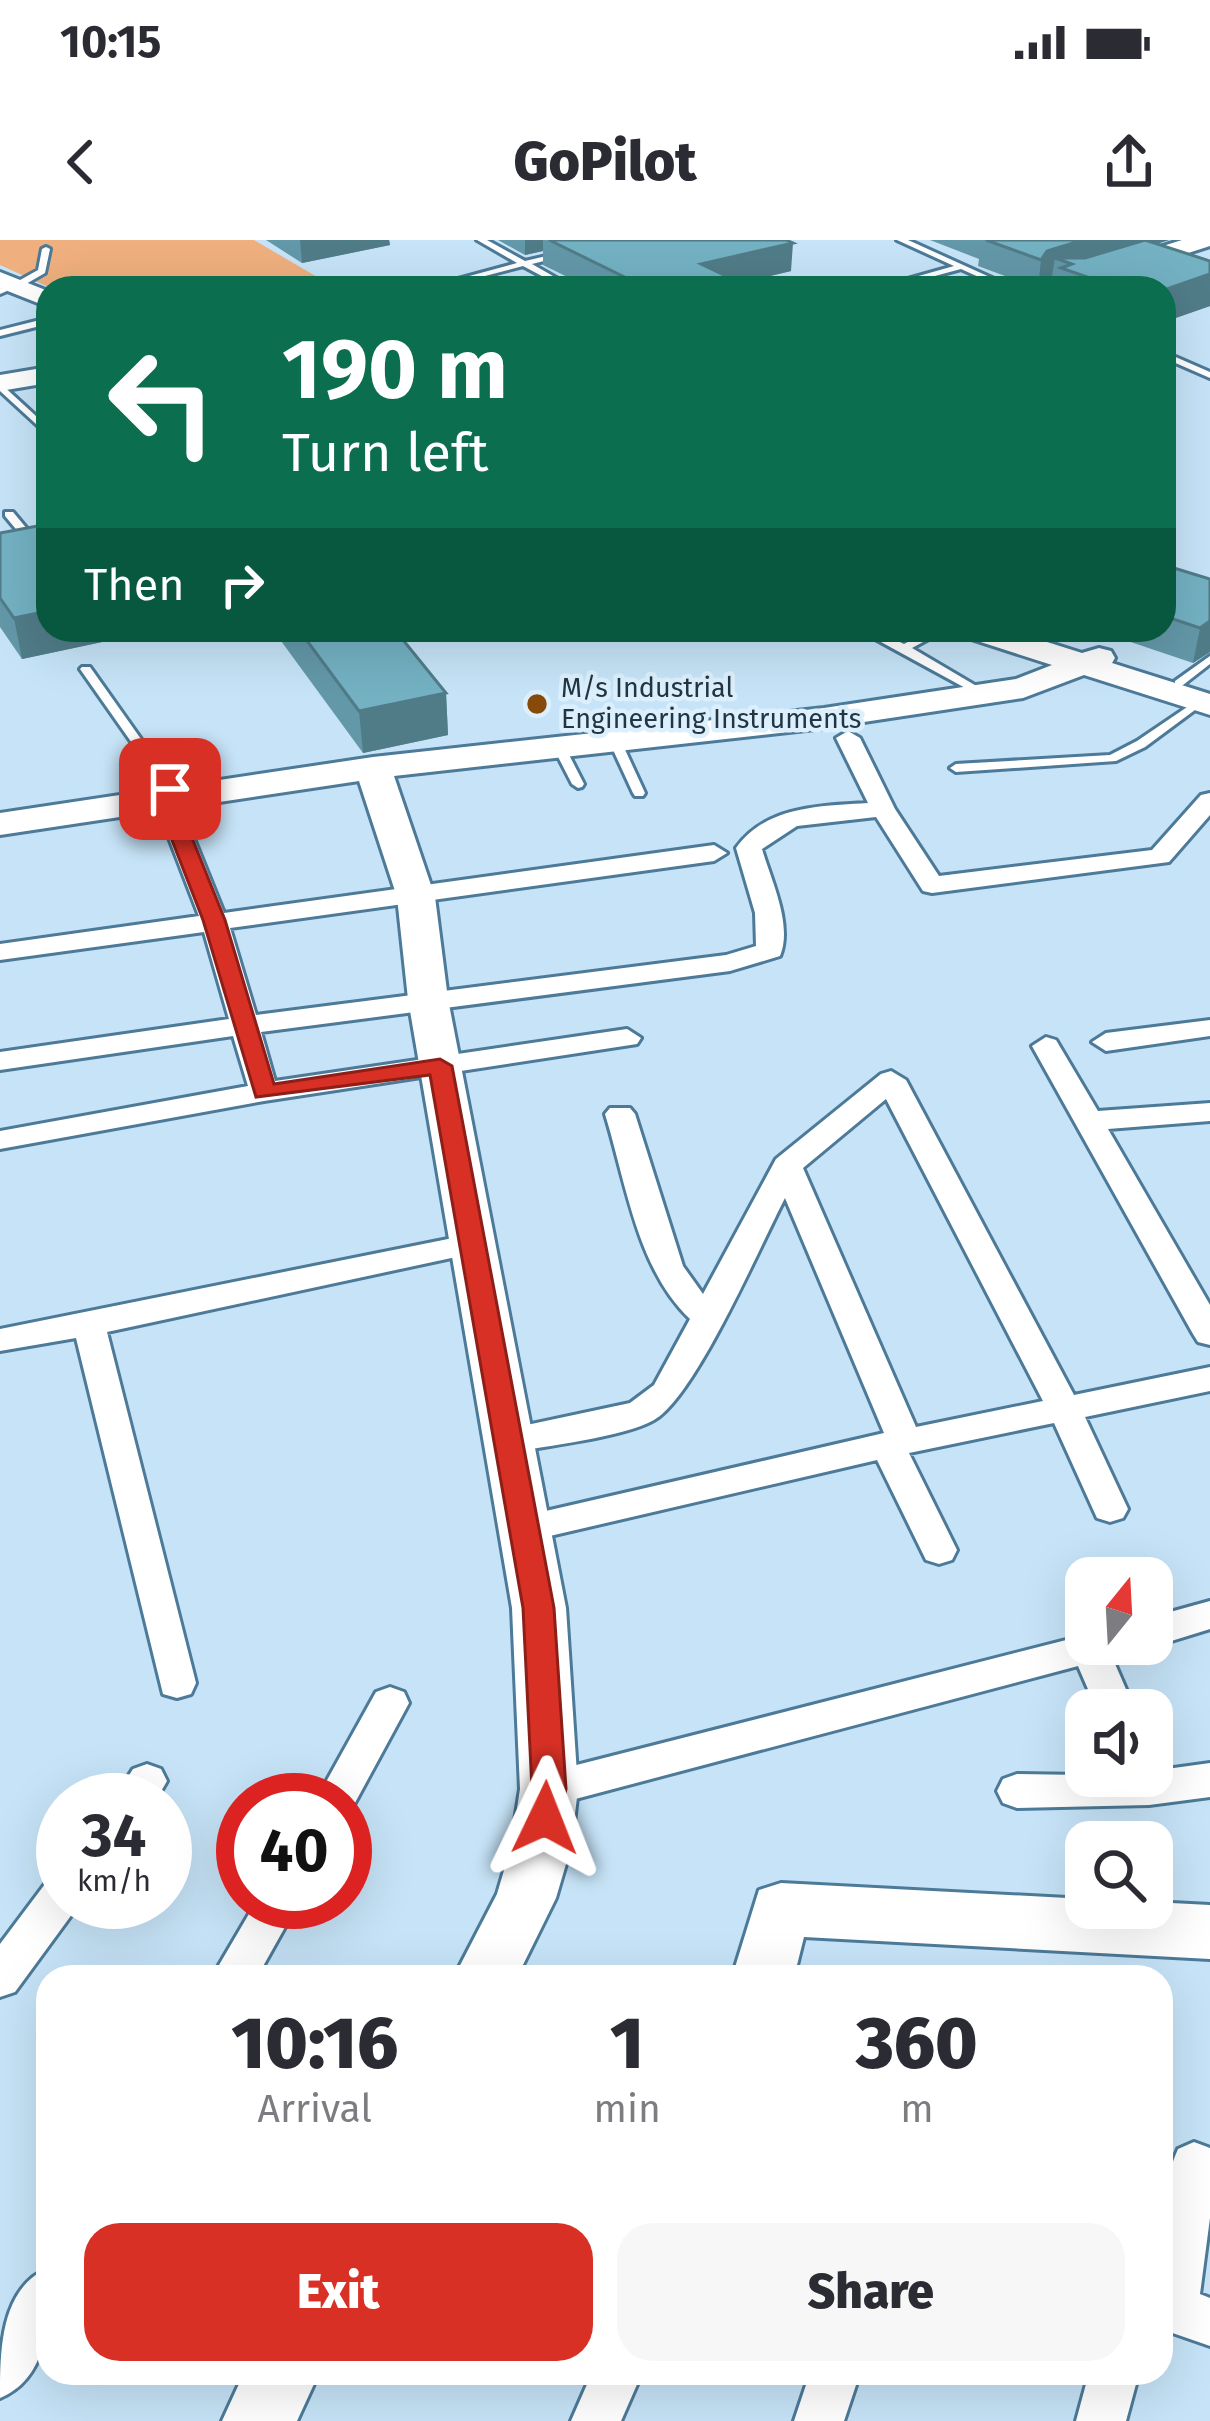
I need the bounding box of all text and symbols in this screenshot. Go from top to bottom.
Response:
text: 10:15 [60,15,161,69]
icon: back [48,129,114,195]
icon: share [1096,129,1162,195]
text: GoPilot [513,130,697,194]
text: 190 m [282,319,508,420]
icon: left [84,324,240,480]
text: Turn left [282,421,489,485]
icon: right [209,552,275,618]
text: Then [84,558,185,612]
place label: M/s Industrial Engineering Instruments [561,672,861,735]
marker: M/s Industrial Engineering Instruments [524,691,550,717]
pin [119,738,221,840]
icon: arrive [137,756,203,822]
north arrow [1065,1557,1173,1665]
map controls [1065,1557,1173,1929]
button: sound [1065,1689,1173,1797]
position arrow [482,1755,608,1881]
speed limit sign: 40 [216,1773,372,1929]
text: 34 [82,1800,146,1872]
button: search [1065,1821,1173,1929]
text: km/h [77,1863,151,1899]
text: 10:16 [231,2001,398,2087]
text: 1 [610,2001,644,2087]
text: 360 [856,2001,978,2087]
text: Arrival [258,2086,372,2132]
text: min [593,2086,661,2132]
text: m [900,2086,934,2132]
button: Exit [84,2223,593,2361]
button: Share [617,2223,1125,2361]

